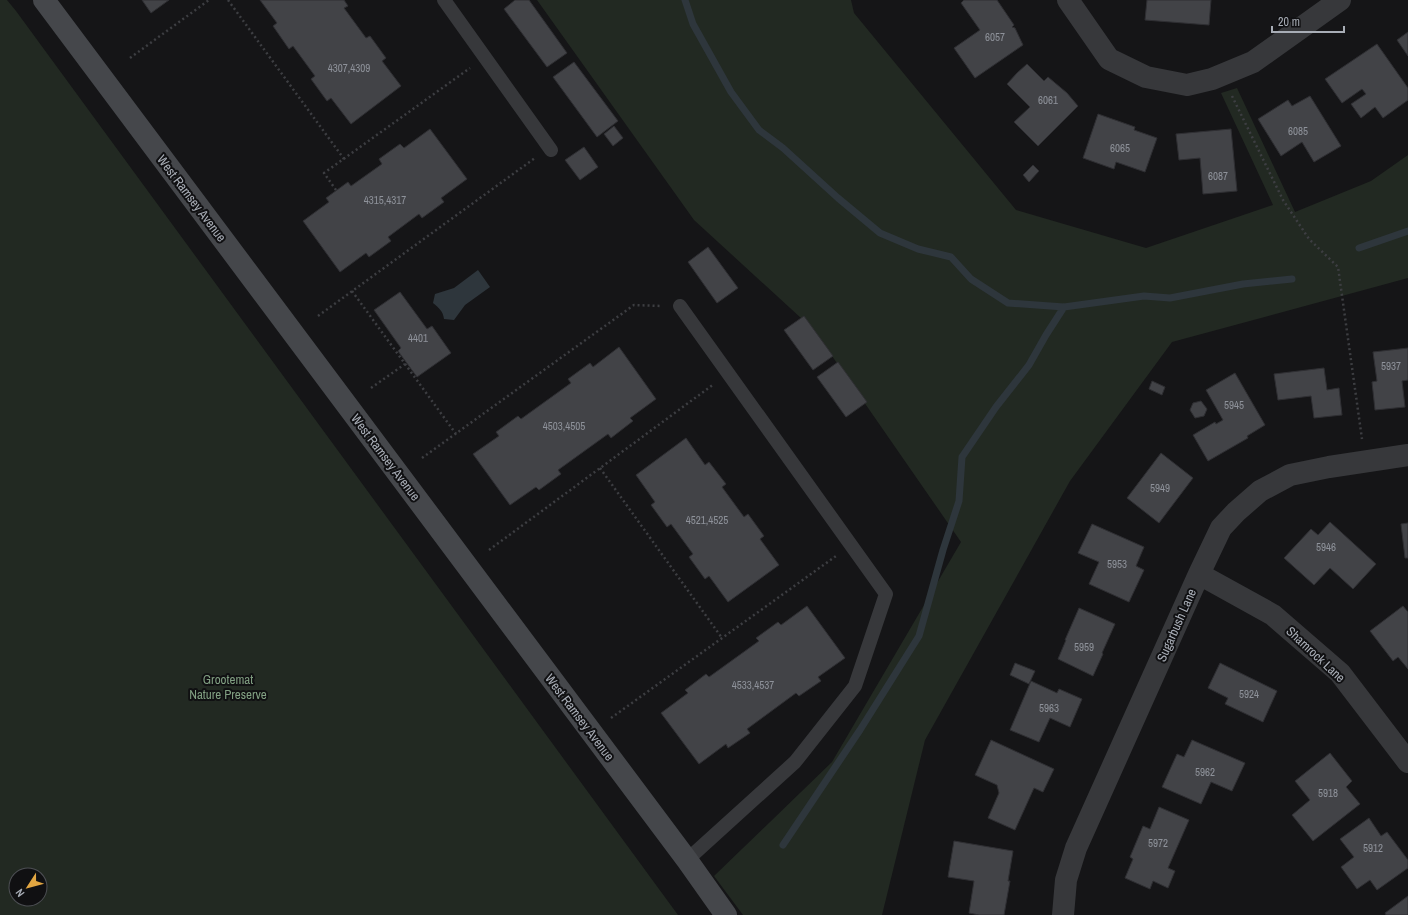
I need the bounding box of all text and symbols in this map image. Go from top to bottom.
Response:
scale bar [1272,8,1344,34]
text: 20 m [1278,14,1300,30]
house number: 6057 [985,30,1005,44]
house number: 4307,4309 [328,61,370,75]
house number: 6061 [1038,93,1058,107]
house number: 6085 [1288,124,1308,138]
house number: 6065 [1110,141,1130,155]
street label: West Ramsey Avenue [153,151,230,245]
house number: 6087 [1208,169,1228,183]
house number: 4315,4317 [364,193,406,207]
house number: 4401 [408,331,428,345]
house number: 5937 [1381,359,1401,373]
house number: 5945 [1224,398,1244,412]
street label: West Ramsey Avenue [347,410,424,504]
house number: 4503,4505 [543,419,585,433]
house number: 5949 [1150,481,1170,495]
house number: 4521,4525 [686,513,728,527]
house number: 5946 [1316,540,1336,554]
house number: 5953 [1107,557,1127,571]
street label: Sugarbush Lane [1153,586,1200,664]
street label: Shamrock Lane [1283,623,1349,686]
house number: 5959 [1074,640,1094,654]
street label: West Ramsey Avenue [541,670,618,764]
park label: Grootemat Nature Preserve [189,671,267,703]
house number: 4533,4537 [732,678,774,692]
house number: 5924 [1239,687,1259,701]
house number: 5963 [1039,701,1059,715]
house number: 5962 [1195,765,1215,779]
house number: 5918 [1318,786,1338,800]
house number: 5972 [1148,836,1168,850]
house number: 5912 [1363,841,1383,855]
north arrow [8,867,48,907]
text: N [12,886,27,900]

